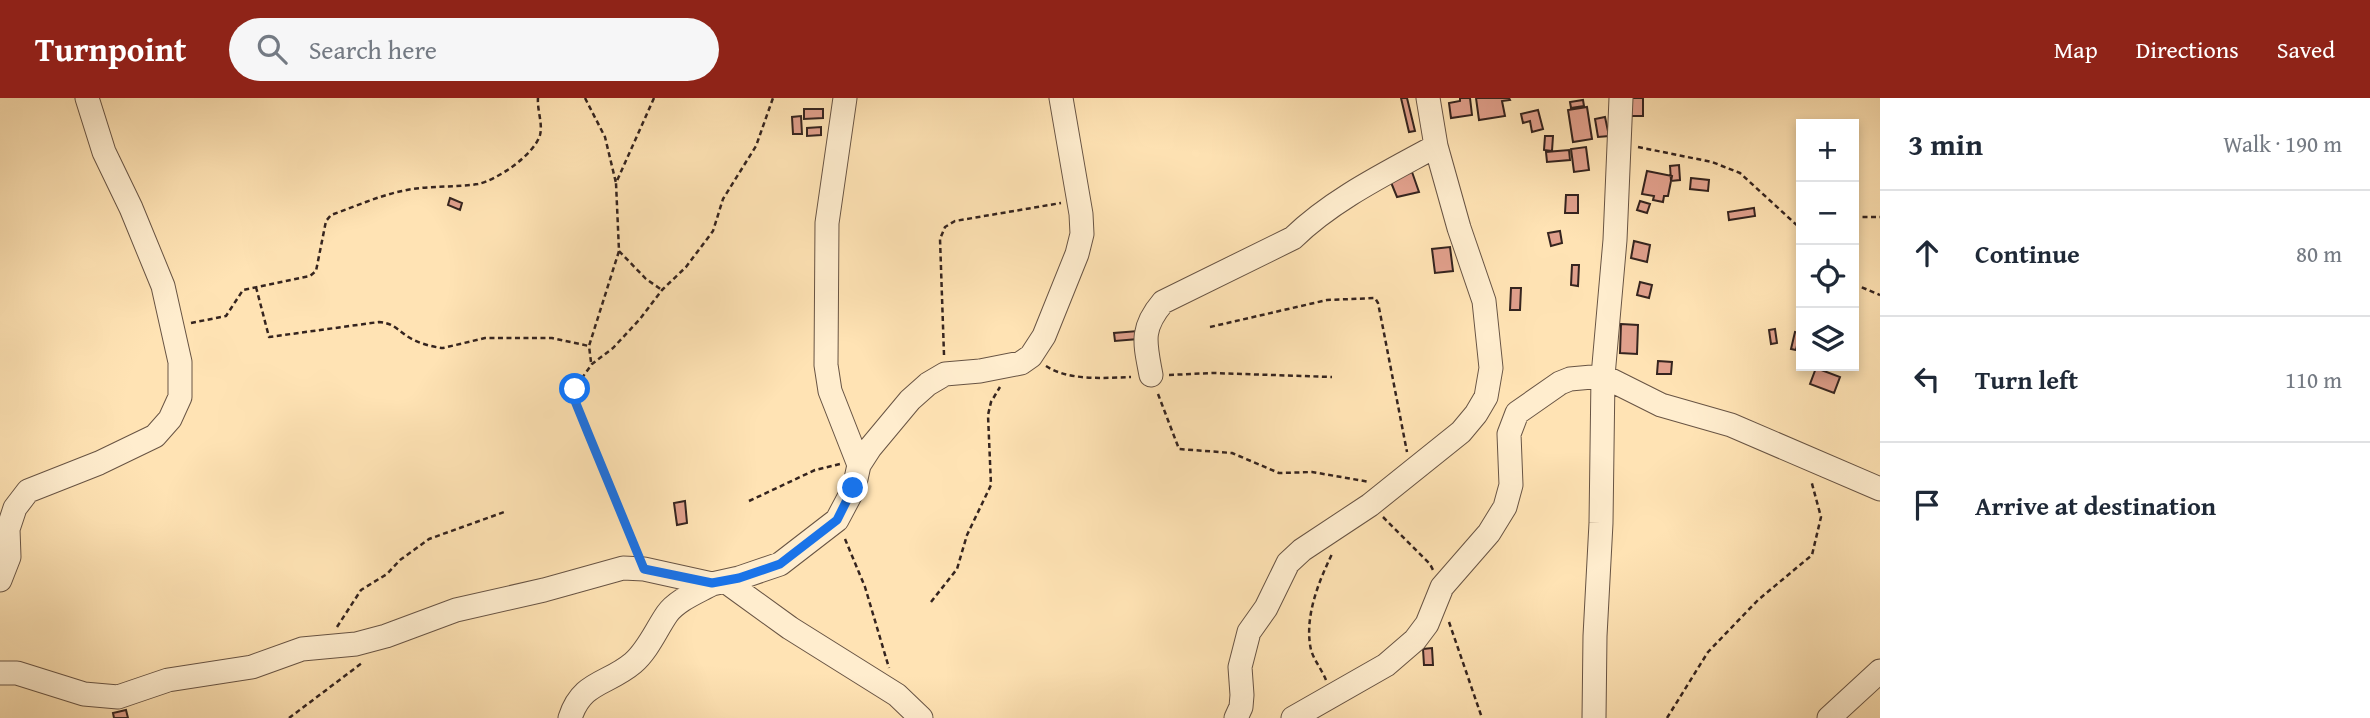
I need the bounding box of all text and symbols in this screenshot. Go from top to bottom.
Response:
search box [229,18,719,81]
text: Turnpoint [35,25,187,73]
icon: search [253,30,291,68]
text: Search here [309,30,437,69]
text: Map [2054,32,2098,67]
text: Directions [2136,32,2239,67]
text: Saved [2277,32,2335,67]
map controls [1796,119,1859,371]
button: + [1796,119,1859,182]
text: 3 min [1908,122,1983,166]
text: Walk · 190 m [2223,127,2342,160]
button: − [1796,182,1859,245]
icon: ahead [1908,234,1946,272]
text: Continue [1975,234,2080,273]
text: 80 m [2296,237,2342,270]
button: locate [1796,245,1859,308]
button: layers [1796,308,1859,371]
icon: left [1908,360,1946,398]
text: Turn left [1975,360,2078,399]
text: 110 m [2285,363,2342,396]
route start [559,373,590,404]
route end [837,472,868,503]
icon: arrive [1908,486,1946,524]
text: Arrive at destination [1975,486,2216,525]

